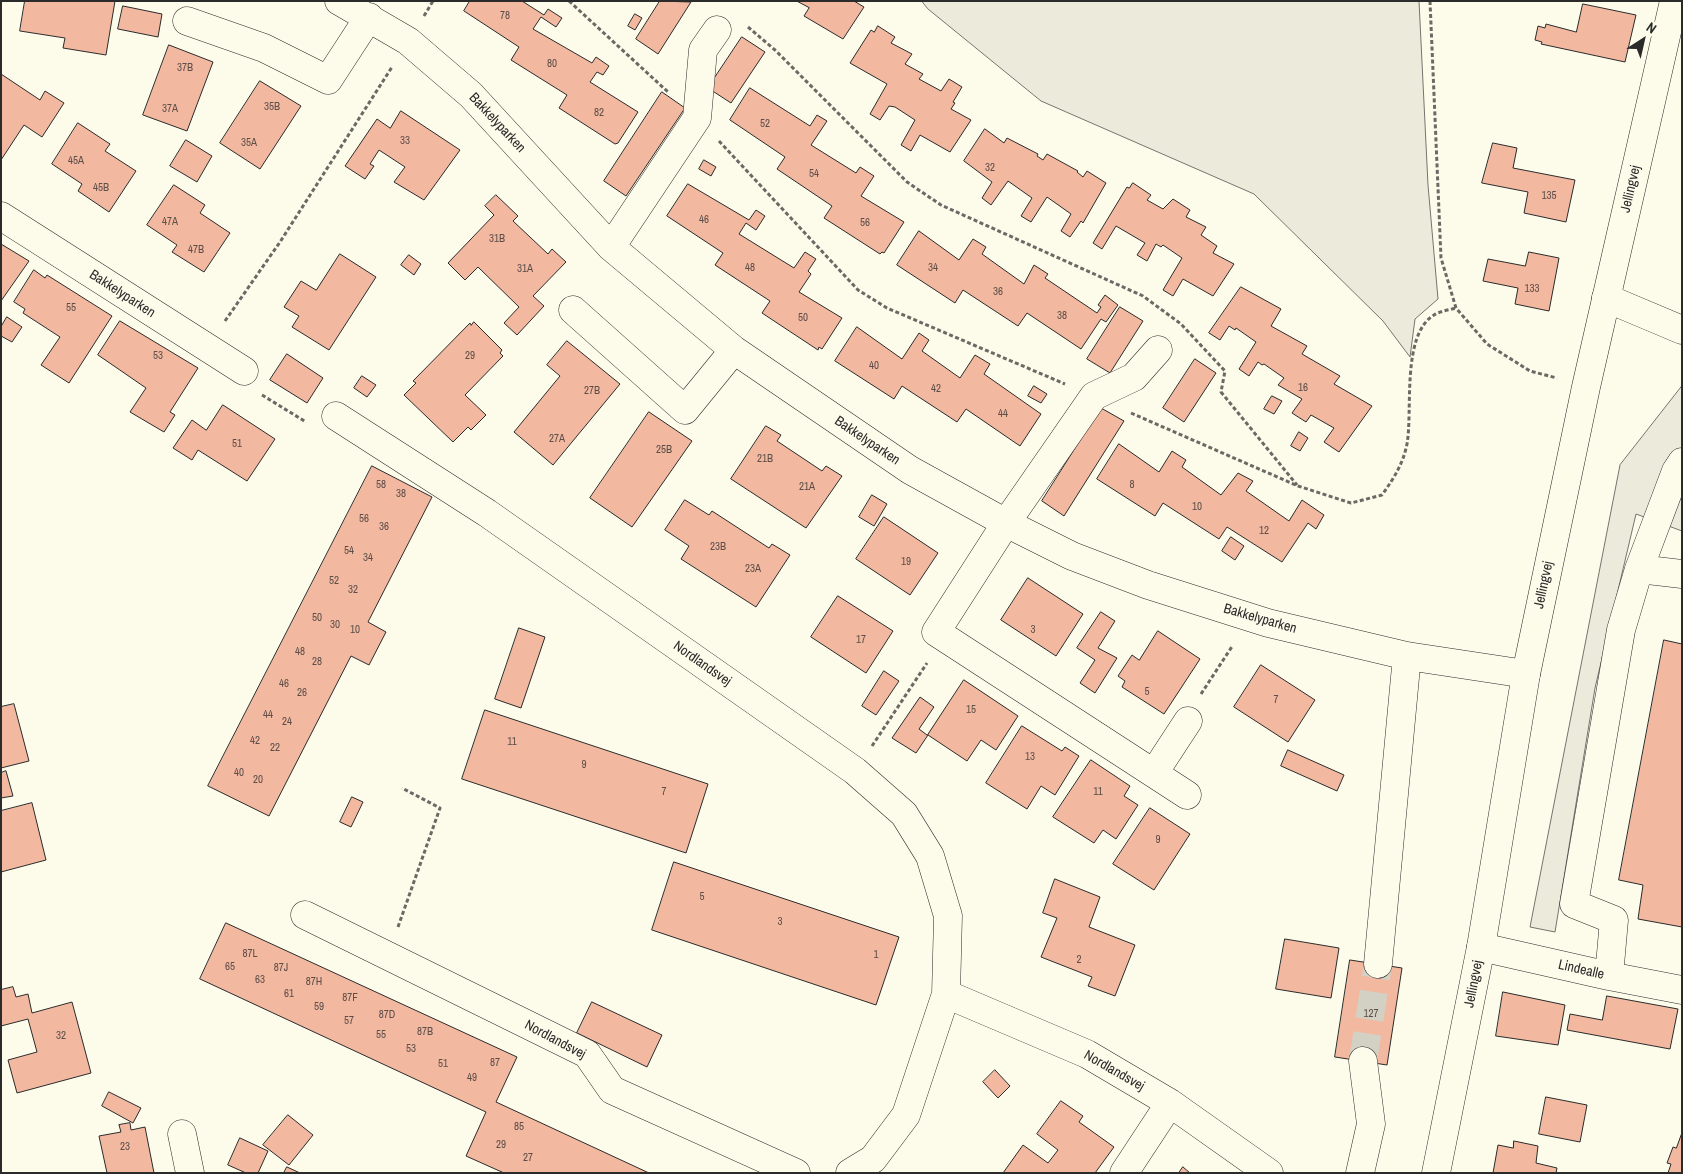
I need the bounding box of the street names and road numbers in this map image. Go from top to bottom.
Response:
street label: Bakkelyparken [465,90,529,156]
street label: Jellingvej [1617,164,1645,214]
street label: Bakkelyparken [86,266,158,322]
street label: Bakkelyparken [831,413,903,469]
street label: Jellingvej [1531,560,1557,610]
street label: Bakkelyparken [1221,601,1299,637]
street label: Nordlandsvej [670,638,734,690]
street label: Lindealle [1556,957,1606,983]
street label: Jellingvej [1461,959,1487,1009]
street label: Nordlandsvej [521,1017,589,1063]
street label: Nordlandsvej [1081,1047,1147,1095]

